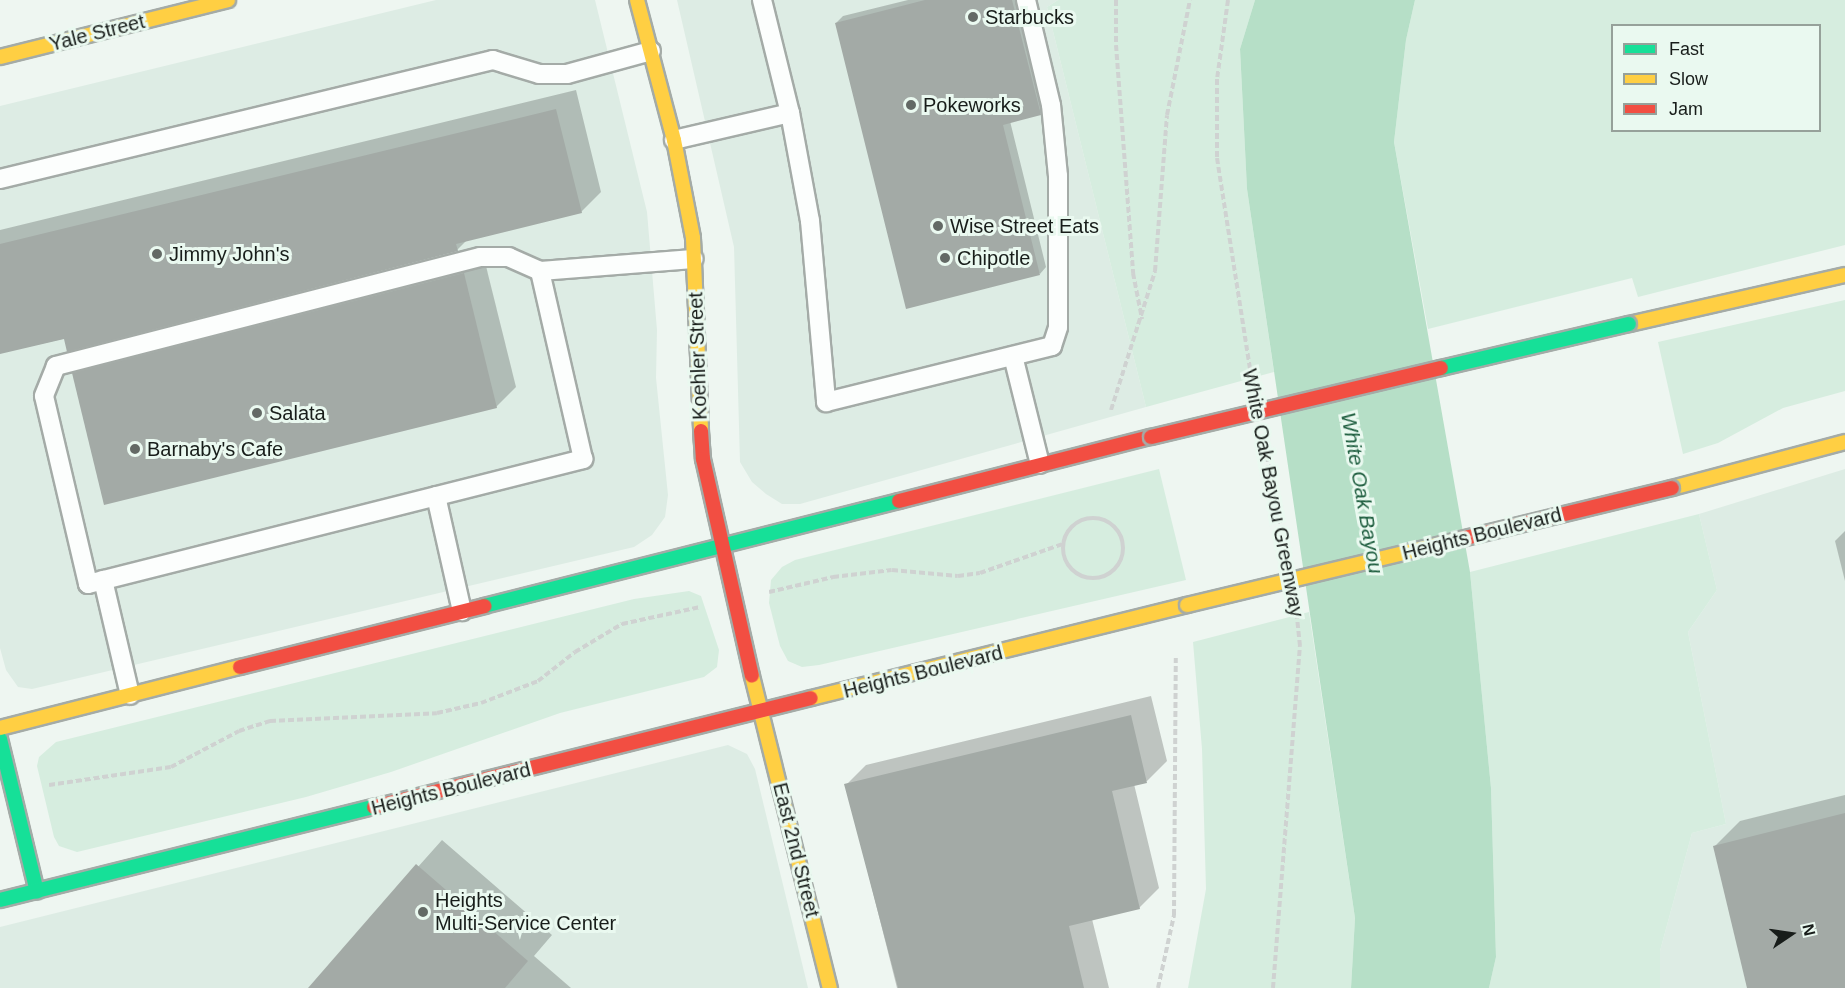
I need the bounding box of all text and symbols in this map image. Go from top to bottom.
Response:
place label: Starbucks [985,5,1074,29]
street label: Yale Street [47,10,147,56]
marker: Starbucks [966,10,980,24]
legend [1611,24,1821,132]
text: Fast [1669,39,1704,59]
text: Slow [1669,69,1708,89]
place label: Pokeworks [923,93,1021,117]
marker: Pokeworks [904,98,918,112]
text: Jam [1669,99,1703,119]
place label: Wise Street Eats [950,214,1099,238]
marker: Wise Street Eats [931,219,945,233]
place label: Jimmy John's [169,242,290,266]
place label: Chipotle [957,246,1030,270]
marker: Jimmy John's [150,247,164,261]
marker: Chipotle [938,251,952,265]
street label: Koehler Street [684,292,712,420]
street label: White Oak Bayou Greenway [1237,367,1309,619]
place label: Salata [269,401,326,425]
marker: Salata [250,406,264,420]
water label: White Oak Bayou [1335,410,1389,576]
place label: Barnaby's Cafe [147,437,283,461]
marker: Barnaby's Cafe [128,442,142,456]
street label: Heights Boulevard [1400,503,1564,565]
street label: Heights Boulevard [841,641,1005,703]
street label: Heights Boulevard [369,758,533,820]
street label: East 2nd Street [768,780,824,920]
place label: Heights Multi-Service Center [435,888,616,935]
north arrow [1761,904,1821,964]
marker: Heights Multi-Service Center [416,905,430,919]
text: N [1799,922,1819,937]

